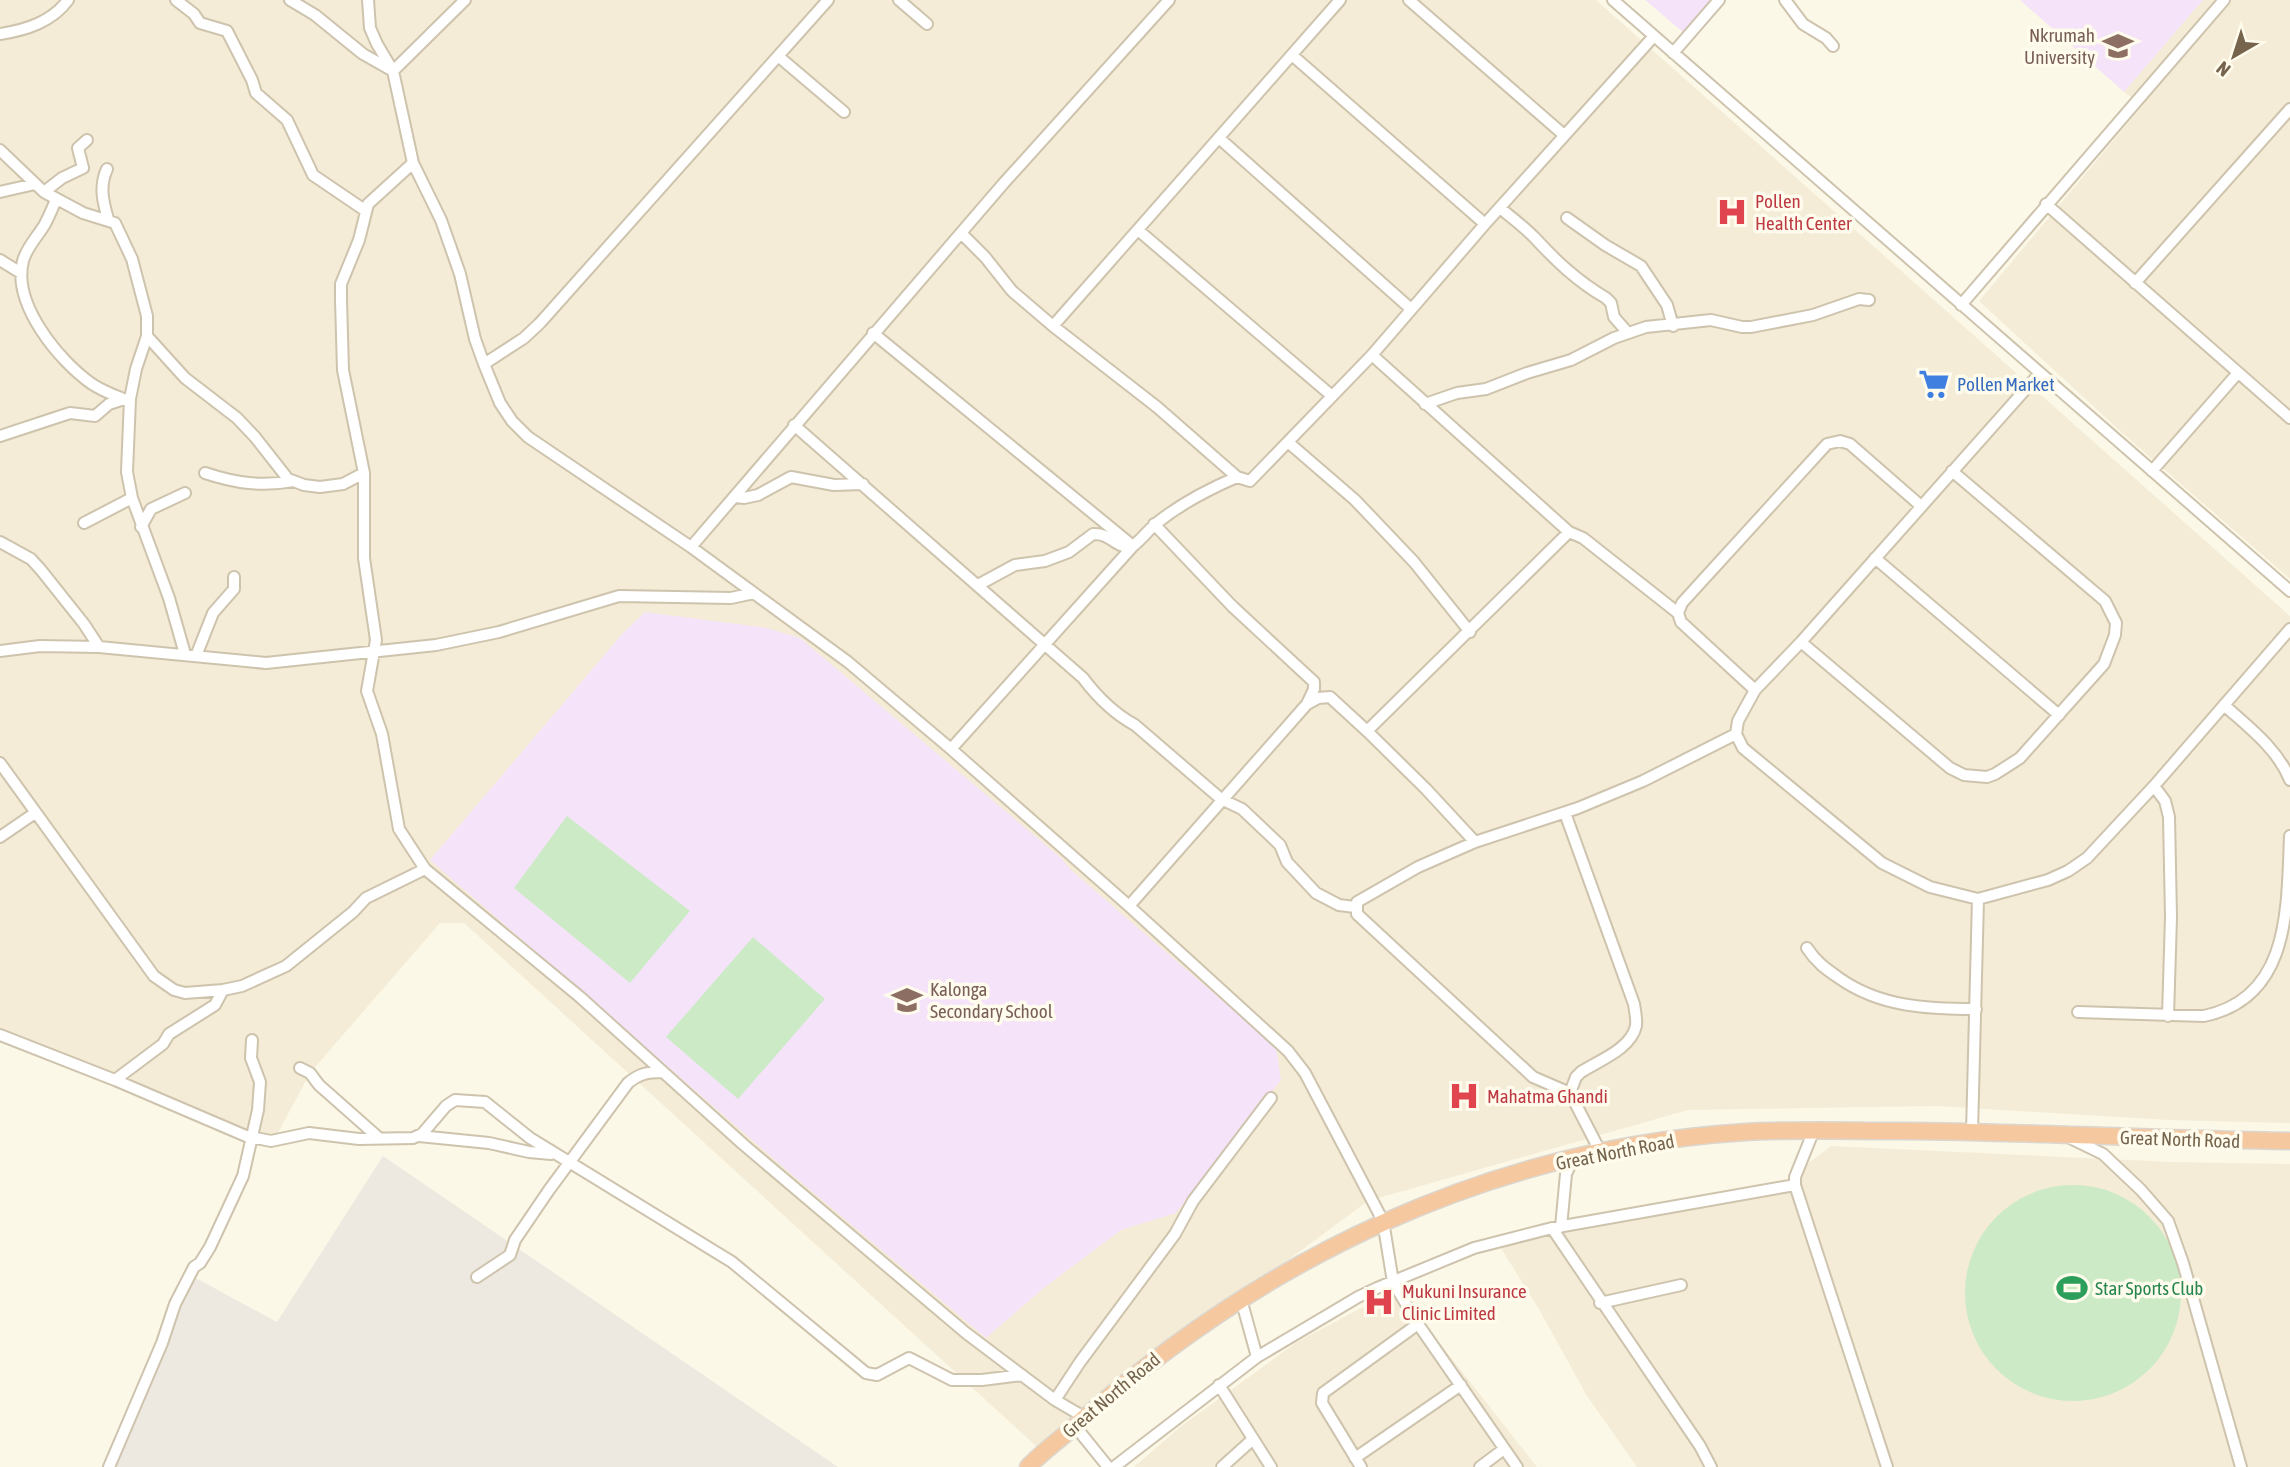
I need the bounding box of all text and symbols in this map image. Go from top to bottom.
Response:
north arrow [2199,21,2269,91]
place label: Nkrumah University [2024,24,2095,68]
school or university icon: Nkrumah University [2101,29,2135,63]
text: N [2212,57,2235,81]
place label: Pollen Health Center [1755,190,1852,234]
hospital icon: Pollen Health Center [1715,195,1749,229]
supermarket icon: Pollen Market [1917,367,1951,401]
place label: Pollen Market [1957,373,2055,395]
place label: Kalonga Secondary School [930,978,1053,1022]
school or university icon: Kalonga Secondary School [890,983,924,1017]
hospital icon: Mahatma Ghandi [1447,1079,1481,1113]
place label: Mahatma Ghandi [1487,1085,1608,1107]
street label: Great North Road [2119,1126,2241,1152]
street label: Great North Road [1554,1130,1676,1174]
sports icon: Star Sports Club [2055,1271,2089,1305]
place label: Star Sports Club [2095,1277,2203,1299]
place label: Mukuni Insurance Clinic Limited [1402,1280,1527,1324]
hospital icon: Mukuni Insurance Clinic Limited [1362,1285,1396,1319]
street label: Great North Road [1058,1348,1164,1442]

